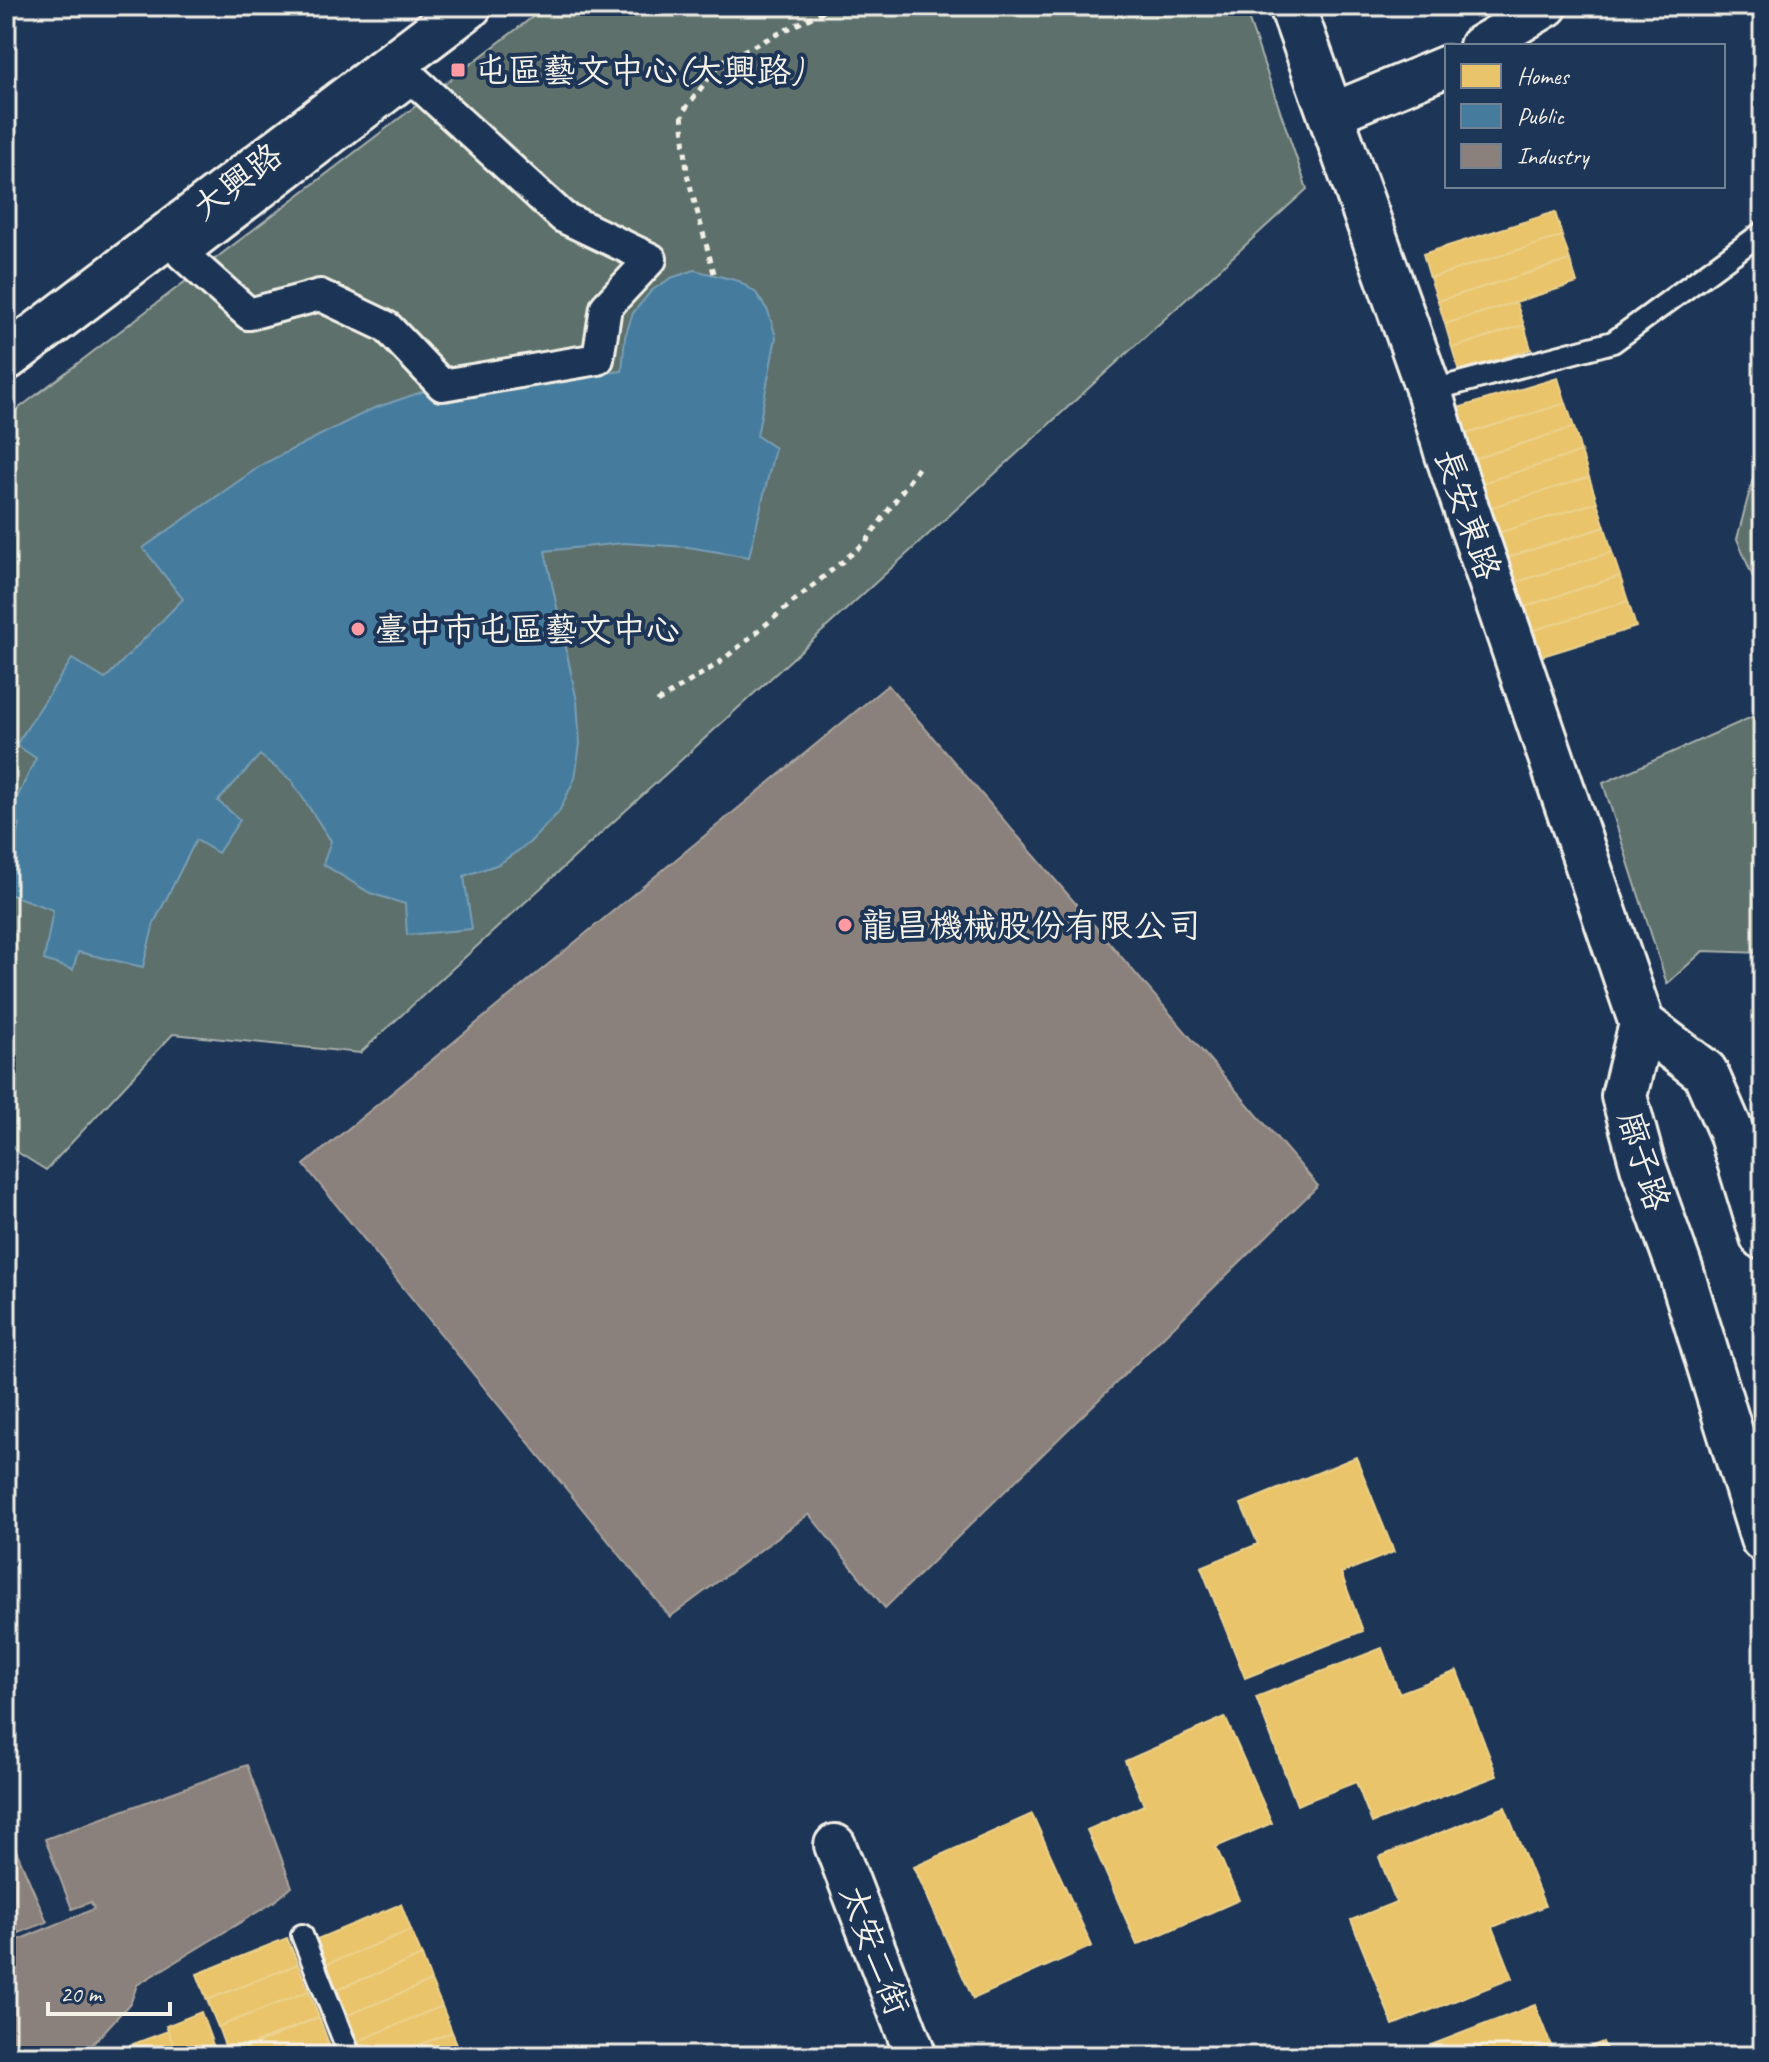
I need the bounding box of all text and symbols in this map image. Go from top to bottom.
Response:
legend [1445,44,1725,188]
place label: 屯區藝文中心(大興路) [474,49,804,92]
marker: 屯區藝文中心(大興路) [449,61,467,79]
text: Homes [1517,61,1570,91]
text: Public [1517,101,1565,131]
street label: 大興路 [183,133,291,229]
text: Industry [1517,141,1590,171]
street label: 長安東路 [1426,443,1510,585]
place label: 臺中市屯區藝文中心 [374,608,680,651]
marker: 臺中市屯區藝文中心 [349,620,367,638]
place label: 龍昌機械股份有限公司 [861,904,1201,947]
marker: 龍昌機械股份有限公司 [836,916,854,934]
street label: 廍子路 [1609,1106,1679,1216]
street label: 太安二街 [831,1879,919,2021]
scale bar [48,1966,170,2016]
text: 20 m [60,1979,103,2009]

